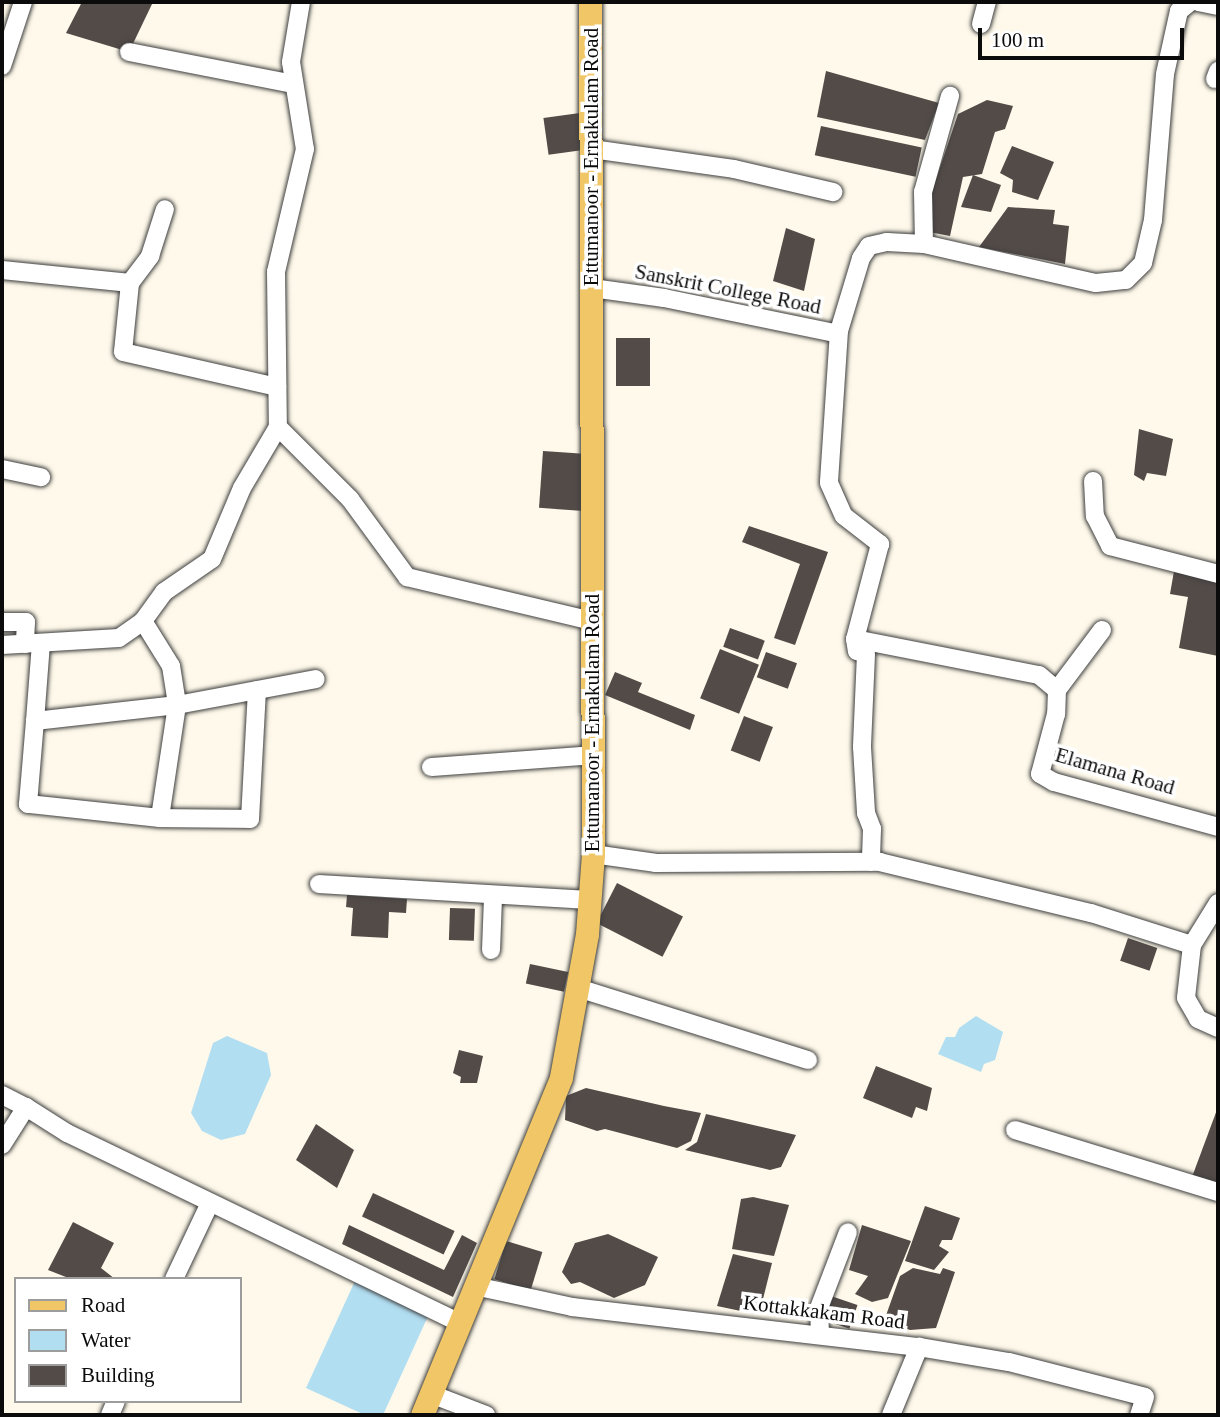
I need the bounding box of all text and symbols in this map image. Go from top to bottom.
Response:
scale bar [982,14,1188,58]
street label: Ettumanoor - Ernakulam Road [578,28,604,286]
text: 100 m [991,28,1044,52]
street label: Sanskrit College Road [633,259,823,319]
street label: Ettumanoor - Ernakulam Road [579,594,605,852]
street label: Elamana Road [1052,742,1178,800]
legend [14,1277,242,1403]
street label: Kottakkakam Road [742,1290,906,1334]
text: Road [81,1293,125,1317]
text: Water [81,1328,131,1352]
text: Building [81,1363,155,1387]

